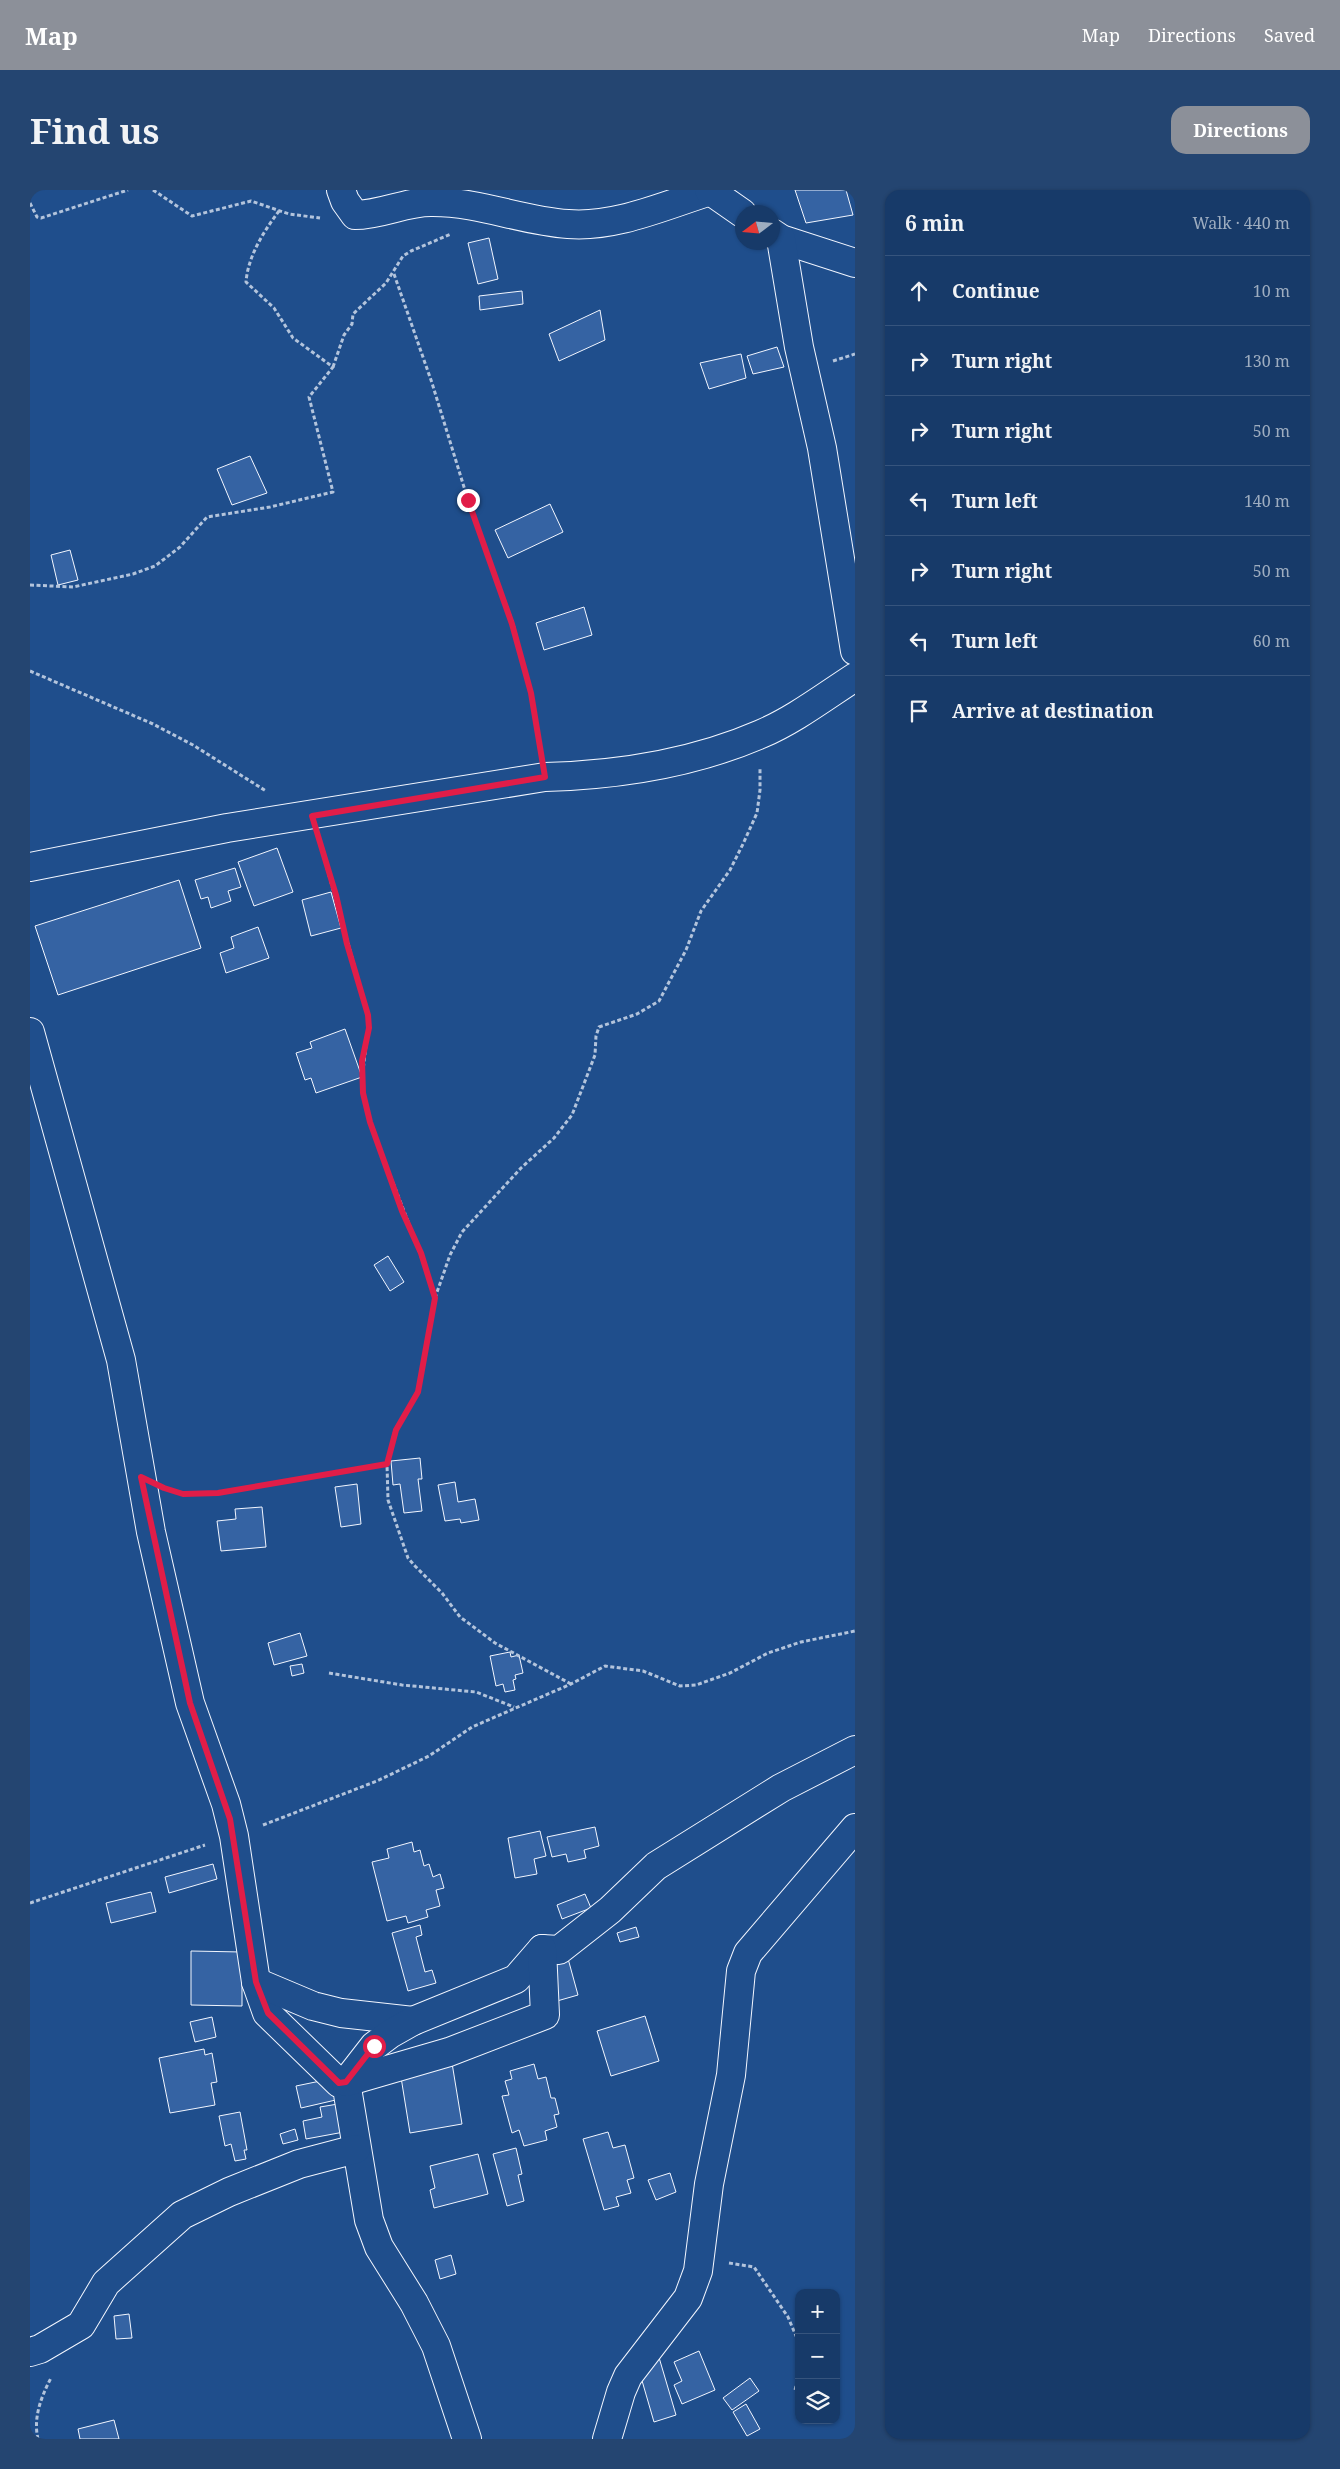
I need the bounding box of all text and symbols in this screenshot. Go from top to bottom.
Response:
text: Map [25,19,78,52]
text: Map [1082,23,1120,47]
text: Directions [1148,23,1236,47]
text: Saved [1264,23,1315,47]
button: Directions [1171,106,1310,154]
text: Find us [30,107,159,154]
north arrow [735,205,780,250]
text: 6 min [905,209,964,237]
text: Walk · 440 m [1193,212,1290,234]
icon: ahead [905,277,933,305]
text: Continue [952,278,1040,304]
text: 10 m [1253,280,1290,302]
icon: right [905,347,933,375]
text: Turn right [952,348,1052,374]
text: 130 m [1244,350,1290,372]
icon: right [905,417,933,445]
text: Turn right [952,418,1052,444]
text: 50 m [1253,420,1290,442]
icon: left [905,487,933,515]
text: Turn left [952,488,1038,514]
route end [457,489,480,512]
text: 140 m [1244,490,1290,512]
icon: right [905,557,933,585]
text: Turn right [952,558,1052,584]
text: 50 m [1253,560,1290,582]
icon: left [905,627,933,655]
text: Turn left [952,628,1038,654]
text: 60 m [1253,630,1290,652]
icon: arrive [905,697,933,725]
text: Arrive at destination [952,698,1154,724]
route start [363,2035,386,2058]
map controls [795,2289,840,2424]
button: + [795,2289,840,2334]
button: − [795,2334,840,2379]
button: layers [795,2379,840,2424]

